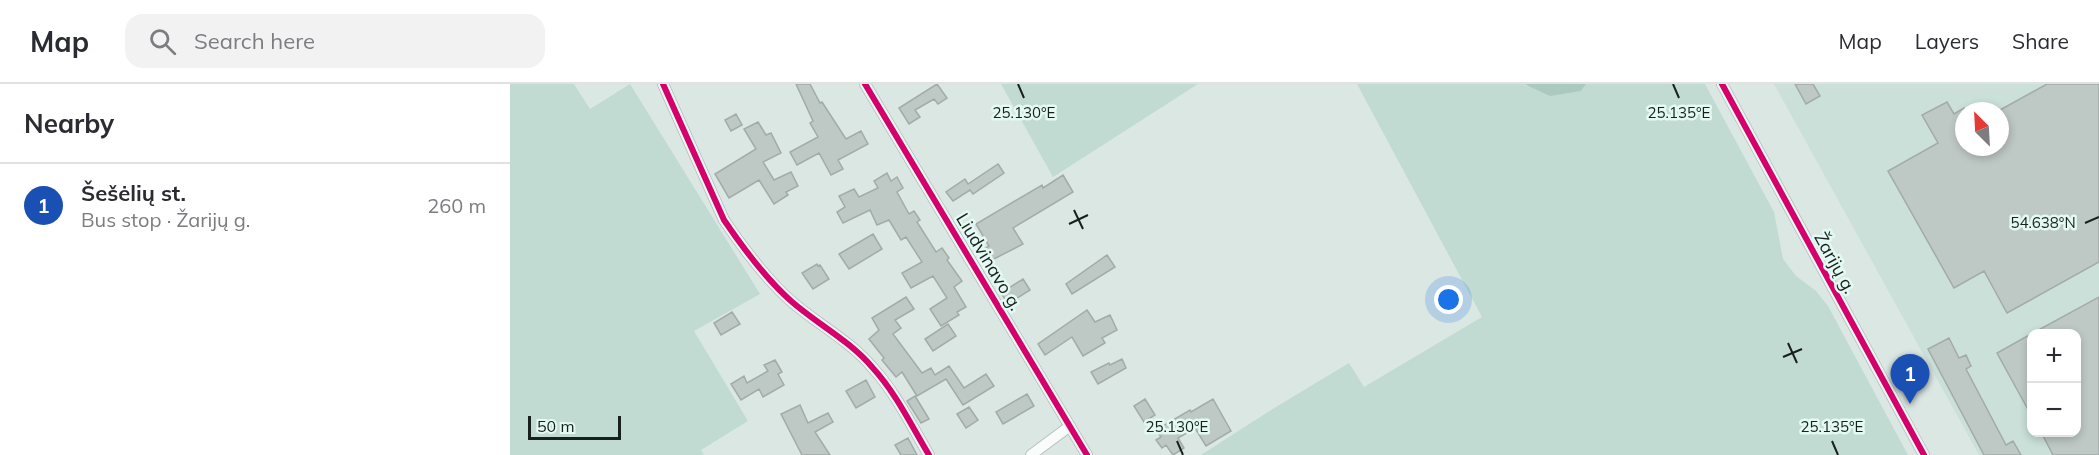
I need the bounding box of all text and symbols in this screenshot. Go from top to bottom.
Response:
search box [125,14,545,68]
text: Map [30,24,89,59]
icon: search [146,25,179,58]
text: Search here [194,27,315,55]
text: Map [1839,28,1882,54]
text: Layers [1915,28,1979,54]
text: Share [2012,28,2069,54]
north arrow [1955,102,2009,156]
text: 25.130°E [993,103,1056,122]
text: 25.135°E [1648,103,1711,122]
text: Nearby [24,107,114,140]
text: Šešėlių st. [81,179,186,207]
text: 1 [38,193,50,218]
text: 260 m [427,193,486,218]
text: Bus stop · Žarijų g. [81,207,250,232]
street label: Liudvinavo g. [951,209,1028,315]
text: 54.638°N [2010,213,2076,232]
street label: Žarijų g. [1809,228,1862,297]
your location [1434,285,1463,314]
map controls [2027,329,2081,437]
button: + [2027,329,2081,383]
pin: 1 [1890,354,1930,404]
button: − [2027,383,2081,437]
scale bar [528,413,621,440]
text: 50 m [537,416,574,436]
text: 25.130°E [1146,417,1209,436]
text: 25.135°E [1801,417,1864,436]

